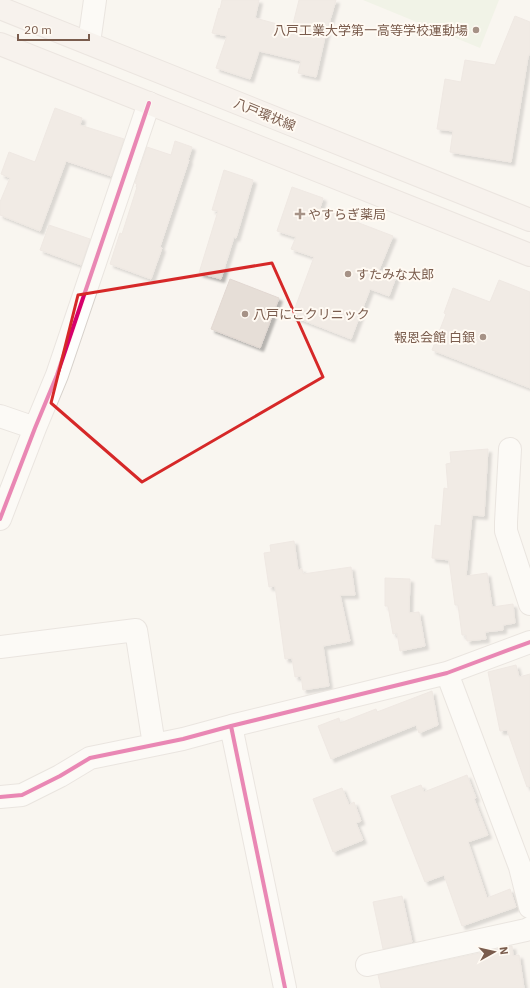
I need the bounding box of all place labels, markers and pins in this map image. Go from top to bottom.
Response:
place label: 八戸工業大学第一高等学校運動場 [273,22,468,39]
marker: 八戸工業大学第一高等学校運動場 [471,25,481,35]
place label: やすらぎ薬局 [308,206,386,223]
marker: やすらぎ薬局 [295,209,305,219]
place label: すたみな太郎 [356,266,434,283]
marker: すたみな太郎 [343,269,353,279]
place label: 八戸にこクリニック [253,306,370,323]
marker: 八戸にこクリニック [240,309,250,319]
place label: 報恩会館 白銀 [394,329,475,346]
marker: 報恩会館 白銀 [478,332,488,342]

